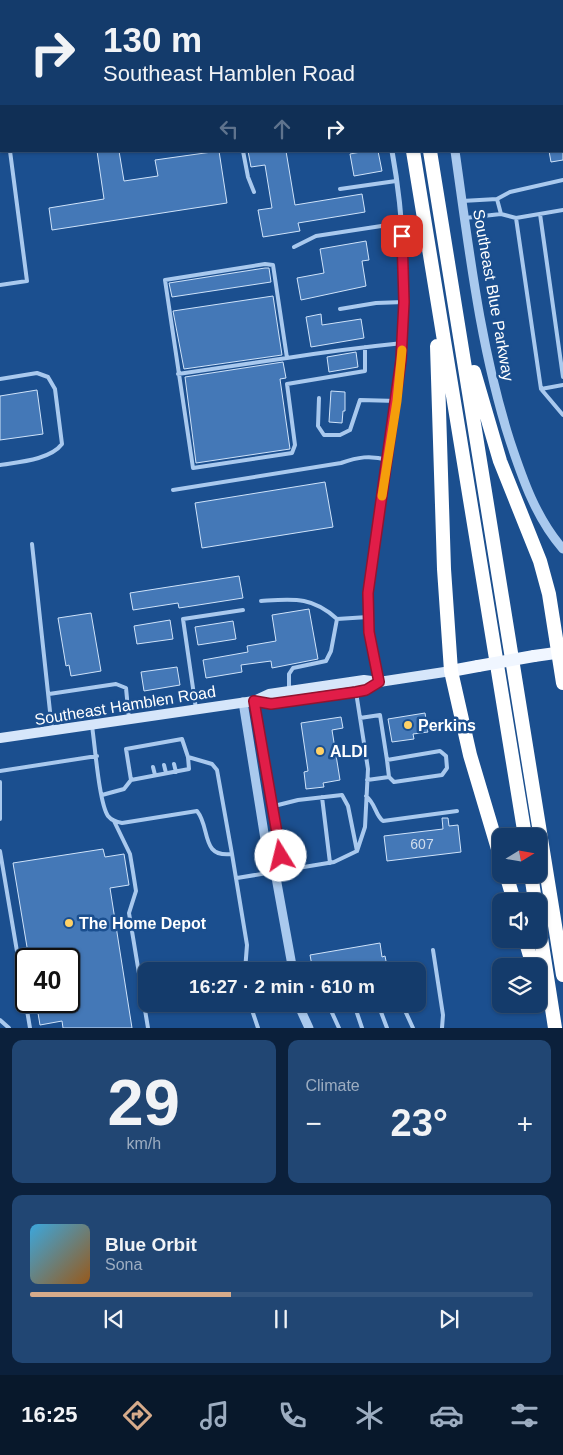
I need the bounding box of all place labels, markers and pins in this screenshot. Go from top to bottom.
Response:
pin [381,215,423,257]
place label: Perkins [418,717,476,734]
marker: Perkins [402,719,414,731]
place label: ALDI [330,743,367,760]
marker: ALDI [314,745,326,757]
place label: The Home Depot [79,915,207,932]
marker: The Home Depot [63,917,75,929]

